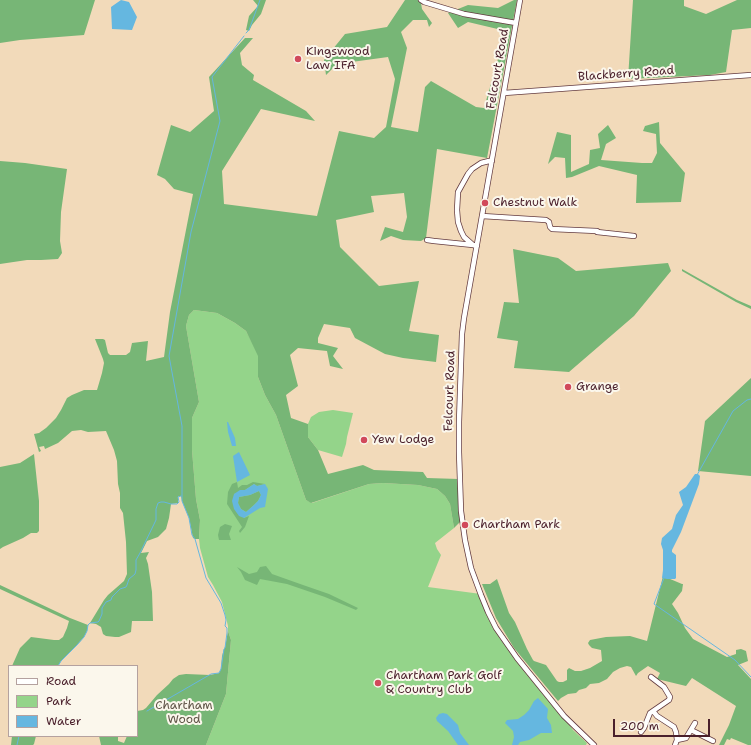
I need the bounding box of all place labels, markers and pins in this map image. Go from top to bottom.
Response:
place label: Kingswood Law IFA [306,45,370,73]
marker: Kingswood Law IFA [293,54,303,64]
place label: Chestnut Walk [493,196,577,210]
marker: Chestnut Walk [480,198,490,208]
place label: Grange [576,380,619,394]
marker: Grange [563,382,573,392]
place label: Yew Lodge [372,433,434,447]
marker: Yew Lodge [359,435,369,445]
place label: Chartham Park [473,518,560,532]
marker: Chartham Park [460,520,470,530]
place label: Chartham Park Golf & Country Club [386,669,502,697]
marker: Chartham Park Golf & Country Club [373,678,383,688]

